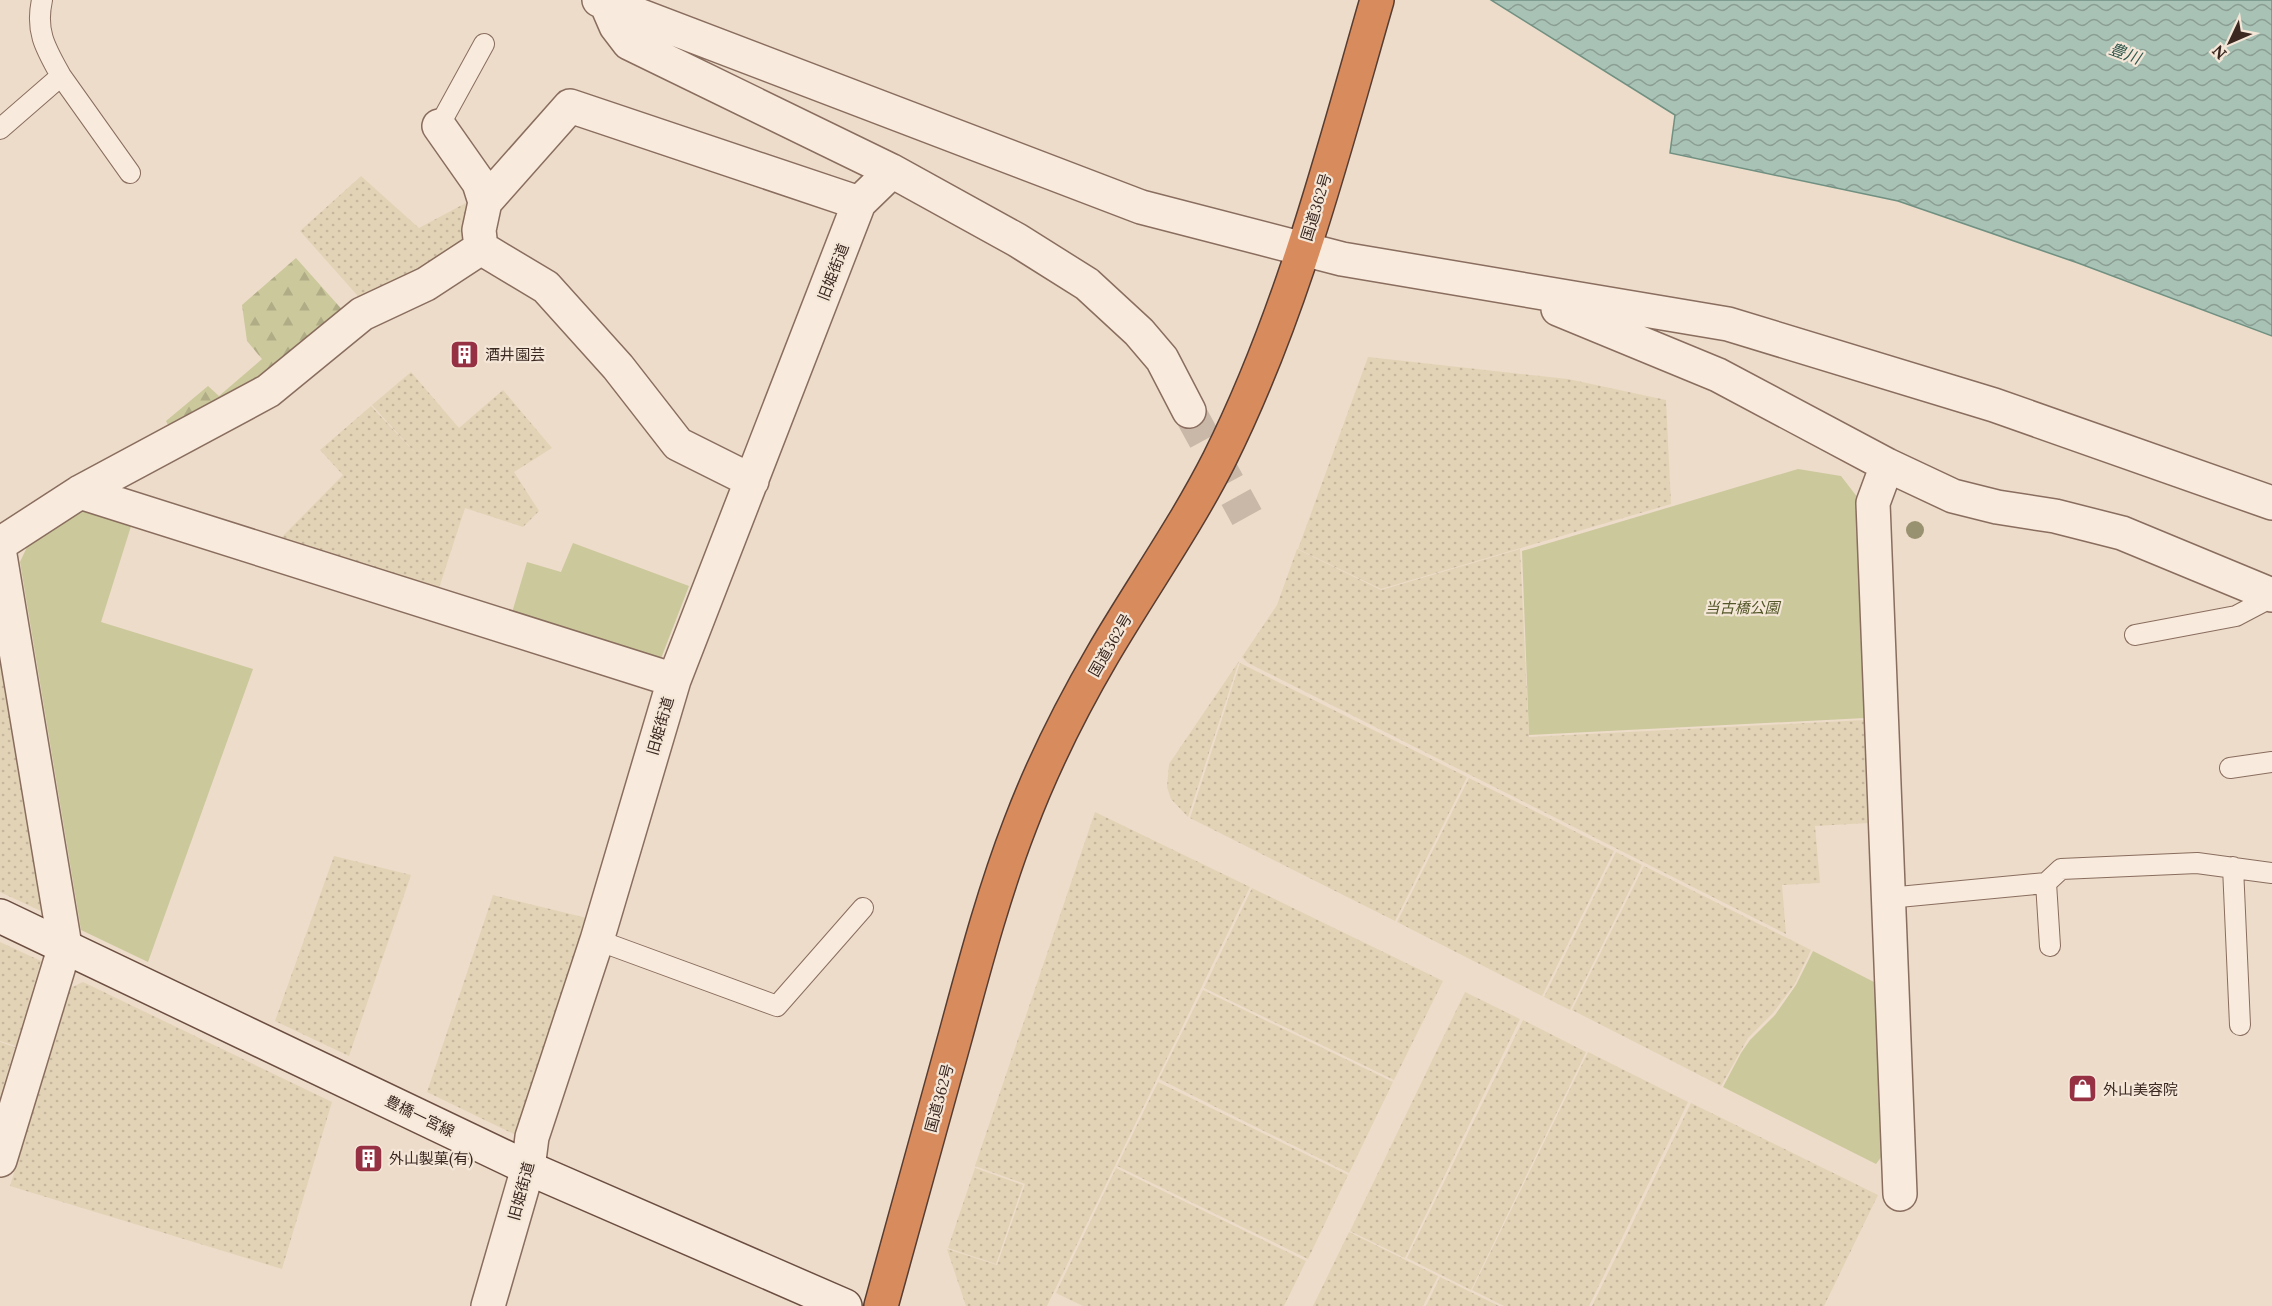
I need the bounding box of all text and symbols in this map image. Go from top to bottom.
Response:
north arrow [2200,12,2260,72]
water label: 豊川 [2107,38,2145,69]
text: N [2208,41,2231,64]
street label: 国道362号 [1297,171,1335,243]
street label: 旧姫街道 [813,241,853,303]
building icon: 酒井園芸 [448,338,480,370]
place label: 酒井園芸 [485,345,545,364]
park label: 当古橋公園 [1704,598,1781,617]
street label: 国道362号 [1084,610,1136,680]
street label: 旧姫街道 [643,695,677,757]
street label: 国道362号 [921,1062,957,1134]
shop icon: 外山美容院 [2066,1073,2098,1105]
place label: 外山美容院 [2103,1080,2178,1099]
street label: 豊橋一宮線 [382,1091,458,1141]
building icon: 外山製菓(有) [352,1142,384,1174]
place label: 外山製菓(有) [389,1149,474,1169]
street label: 旧姫街道 [504,1160,538,1222]

